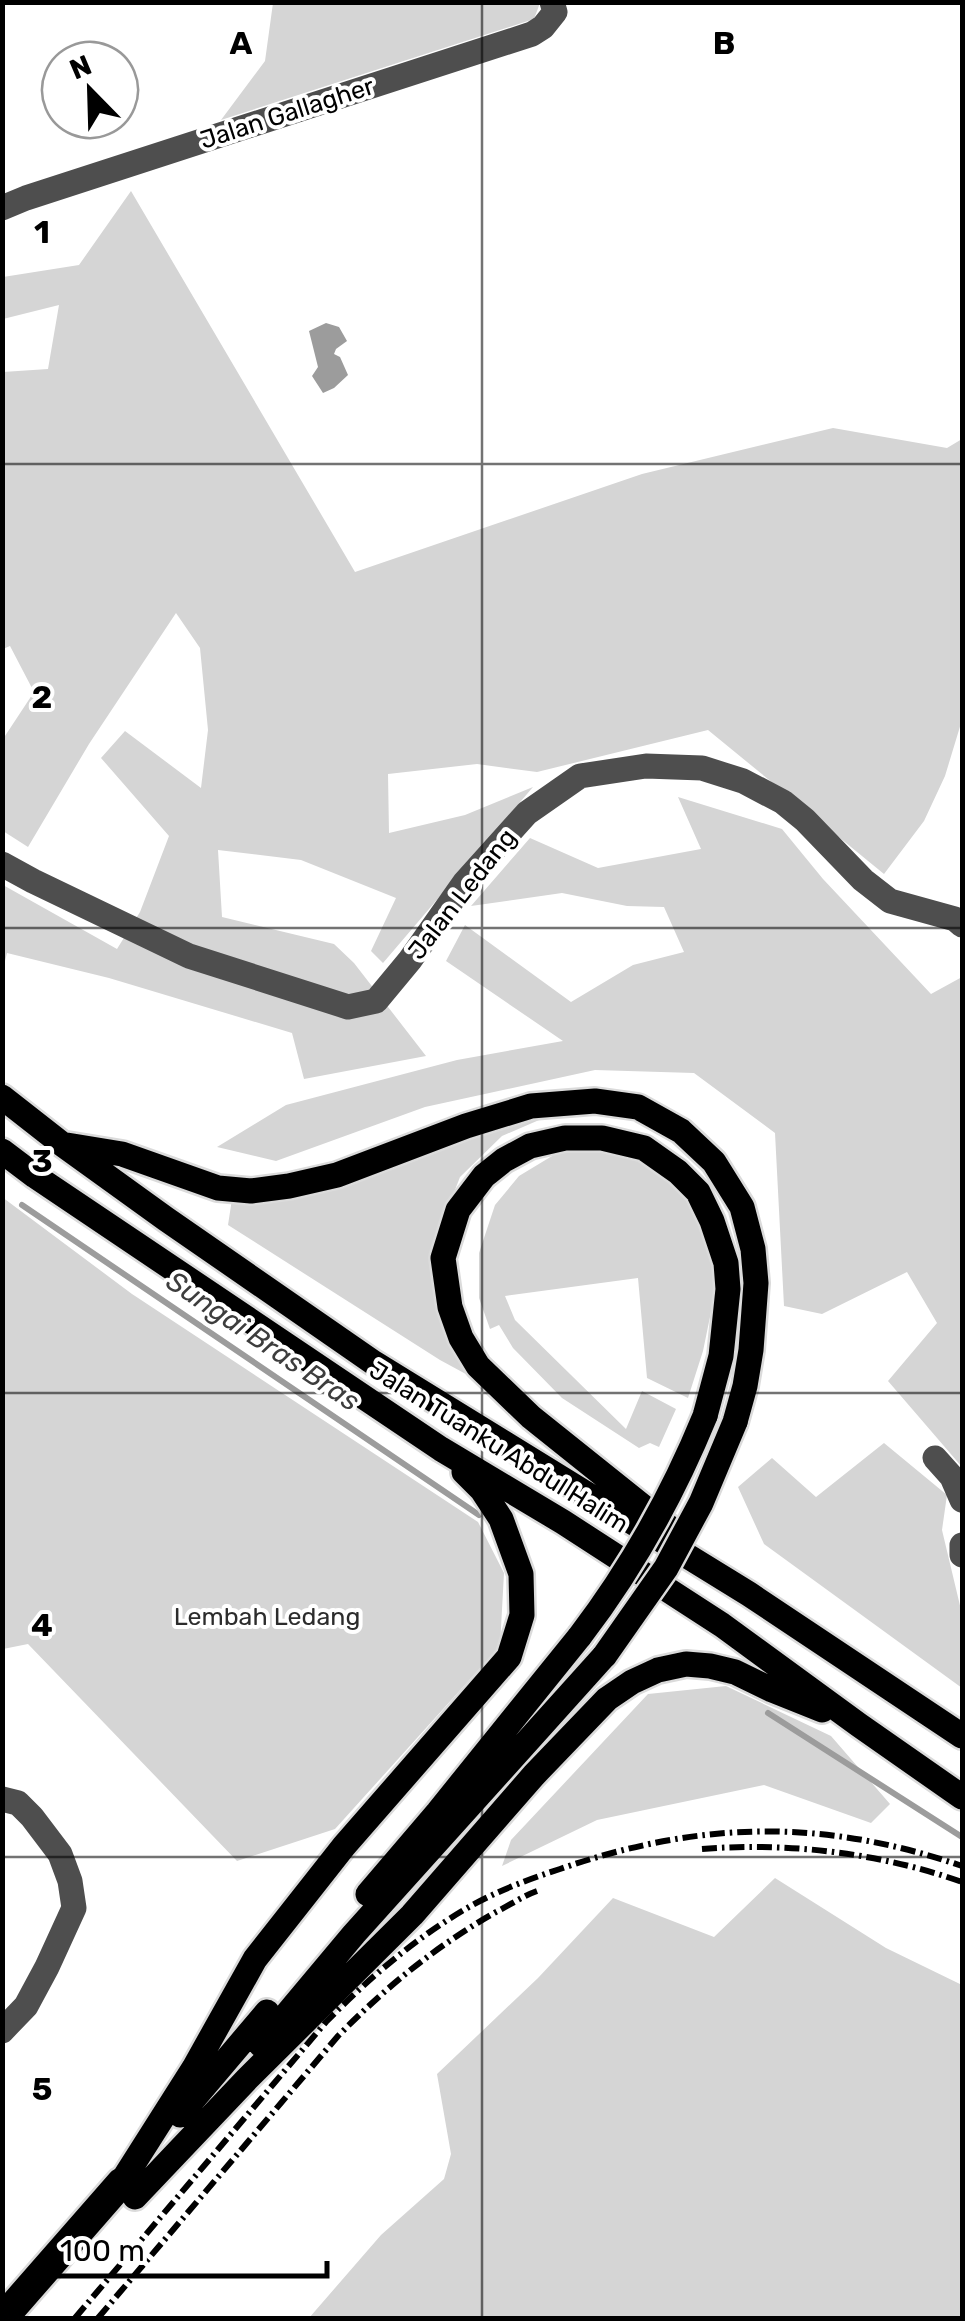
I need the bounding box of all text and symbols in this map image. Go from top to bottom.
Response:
text: A [230,24,253,62]
text: B [713,24,735,62]
north arrow [40,40,140,140]
text: N [65,48,96,87]
street label: Jalan Gallagher [196,71,378,155]
text: 1 [34,213,50,251]
text: 2 [32,678,52,716]
street label: Jalan Ledang [402,823,522,965]
text: 3 [31,1142,53,1180]
water label: Sungai Bras Bras [160,1264,366,1418]
street label: Jalan Tuanku Abdul Halim [364,1355,634,1539]
park label: Lembah Ledang [174,1602,360,1631]
text: 4 [31,1606,53,1644]
text: 5 [32,2070,52,2108]
scale bar [45,2216,328,2278]
text: 100 m [60,2233,145,2269]

